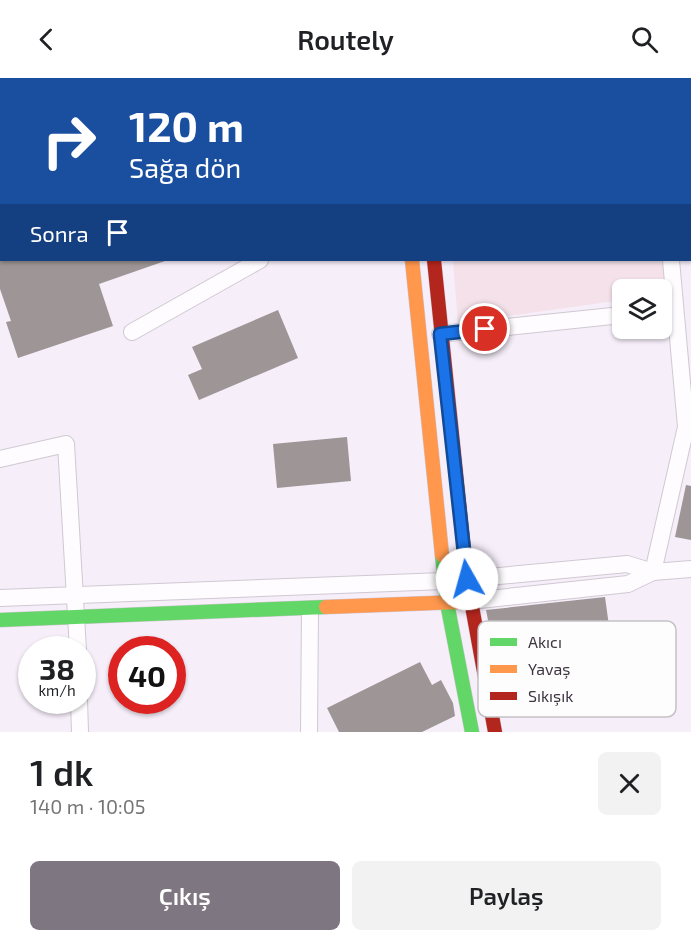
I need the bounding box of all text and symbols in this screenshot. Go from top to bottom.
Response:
icon: back [30,23,63,56]
text: Routely [297,23,394,55]
icon: search [628,23,661,56]
text: 120 m [129,100,244,150]
icon: right [30,102,108,180]
text: Sağa dön [129,151,241,183]
icon: arrive [101,216,134,249]
text: Sonra [30,220,89,246]
map controls [612,279,672,339]
button: layers [612,279,672,339]
pin [459,303,510,354]
icon: arrive [468,312,501,345]
position arrow [435,547,499,611]
legend [478,621,676,717]
text: Akıcı [528,632,562,651]
speed limit sign: 40 [108,636,186,714]
text: 38 [39,650,75,686]
text: Yavaş [528,659,570,679]
text: km/h [38,681,76,699]
text: Sıkışık [528,686,573,706]
text: 1 dk [30,750,93,793]
button: close [598,752,661,815]
text: 140 m · 10:05 [30,794,145,818]
button: Çıkış [30,861,340,930]
button: Paylaş [352,861,661,930]

